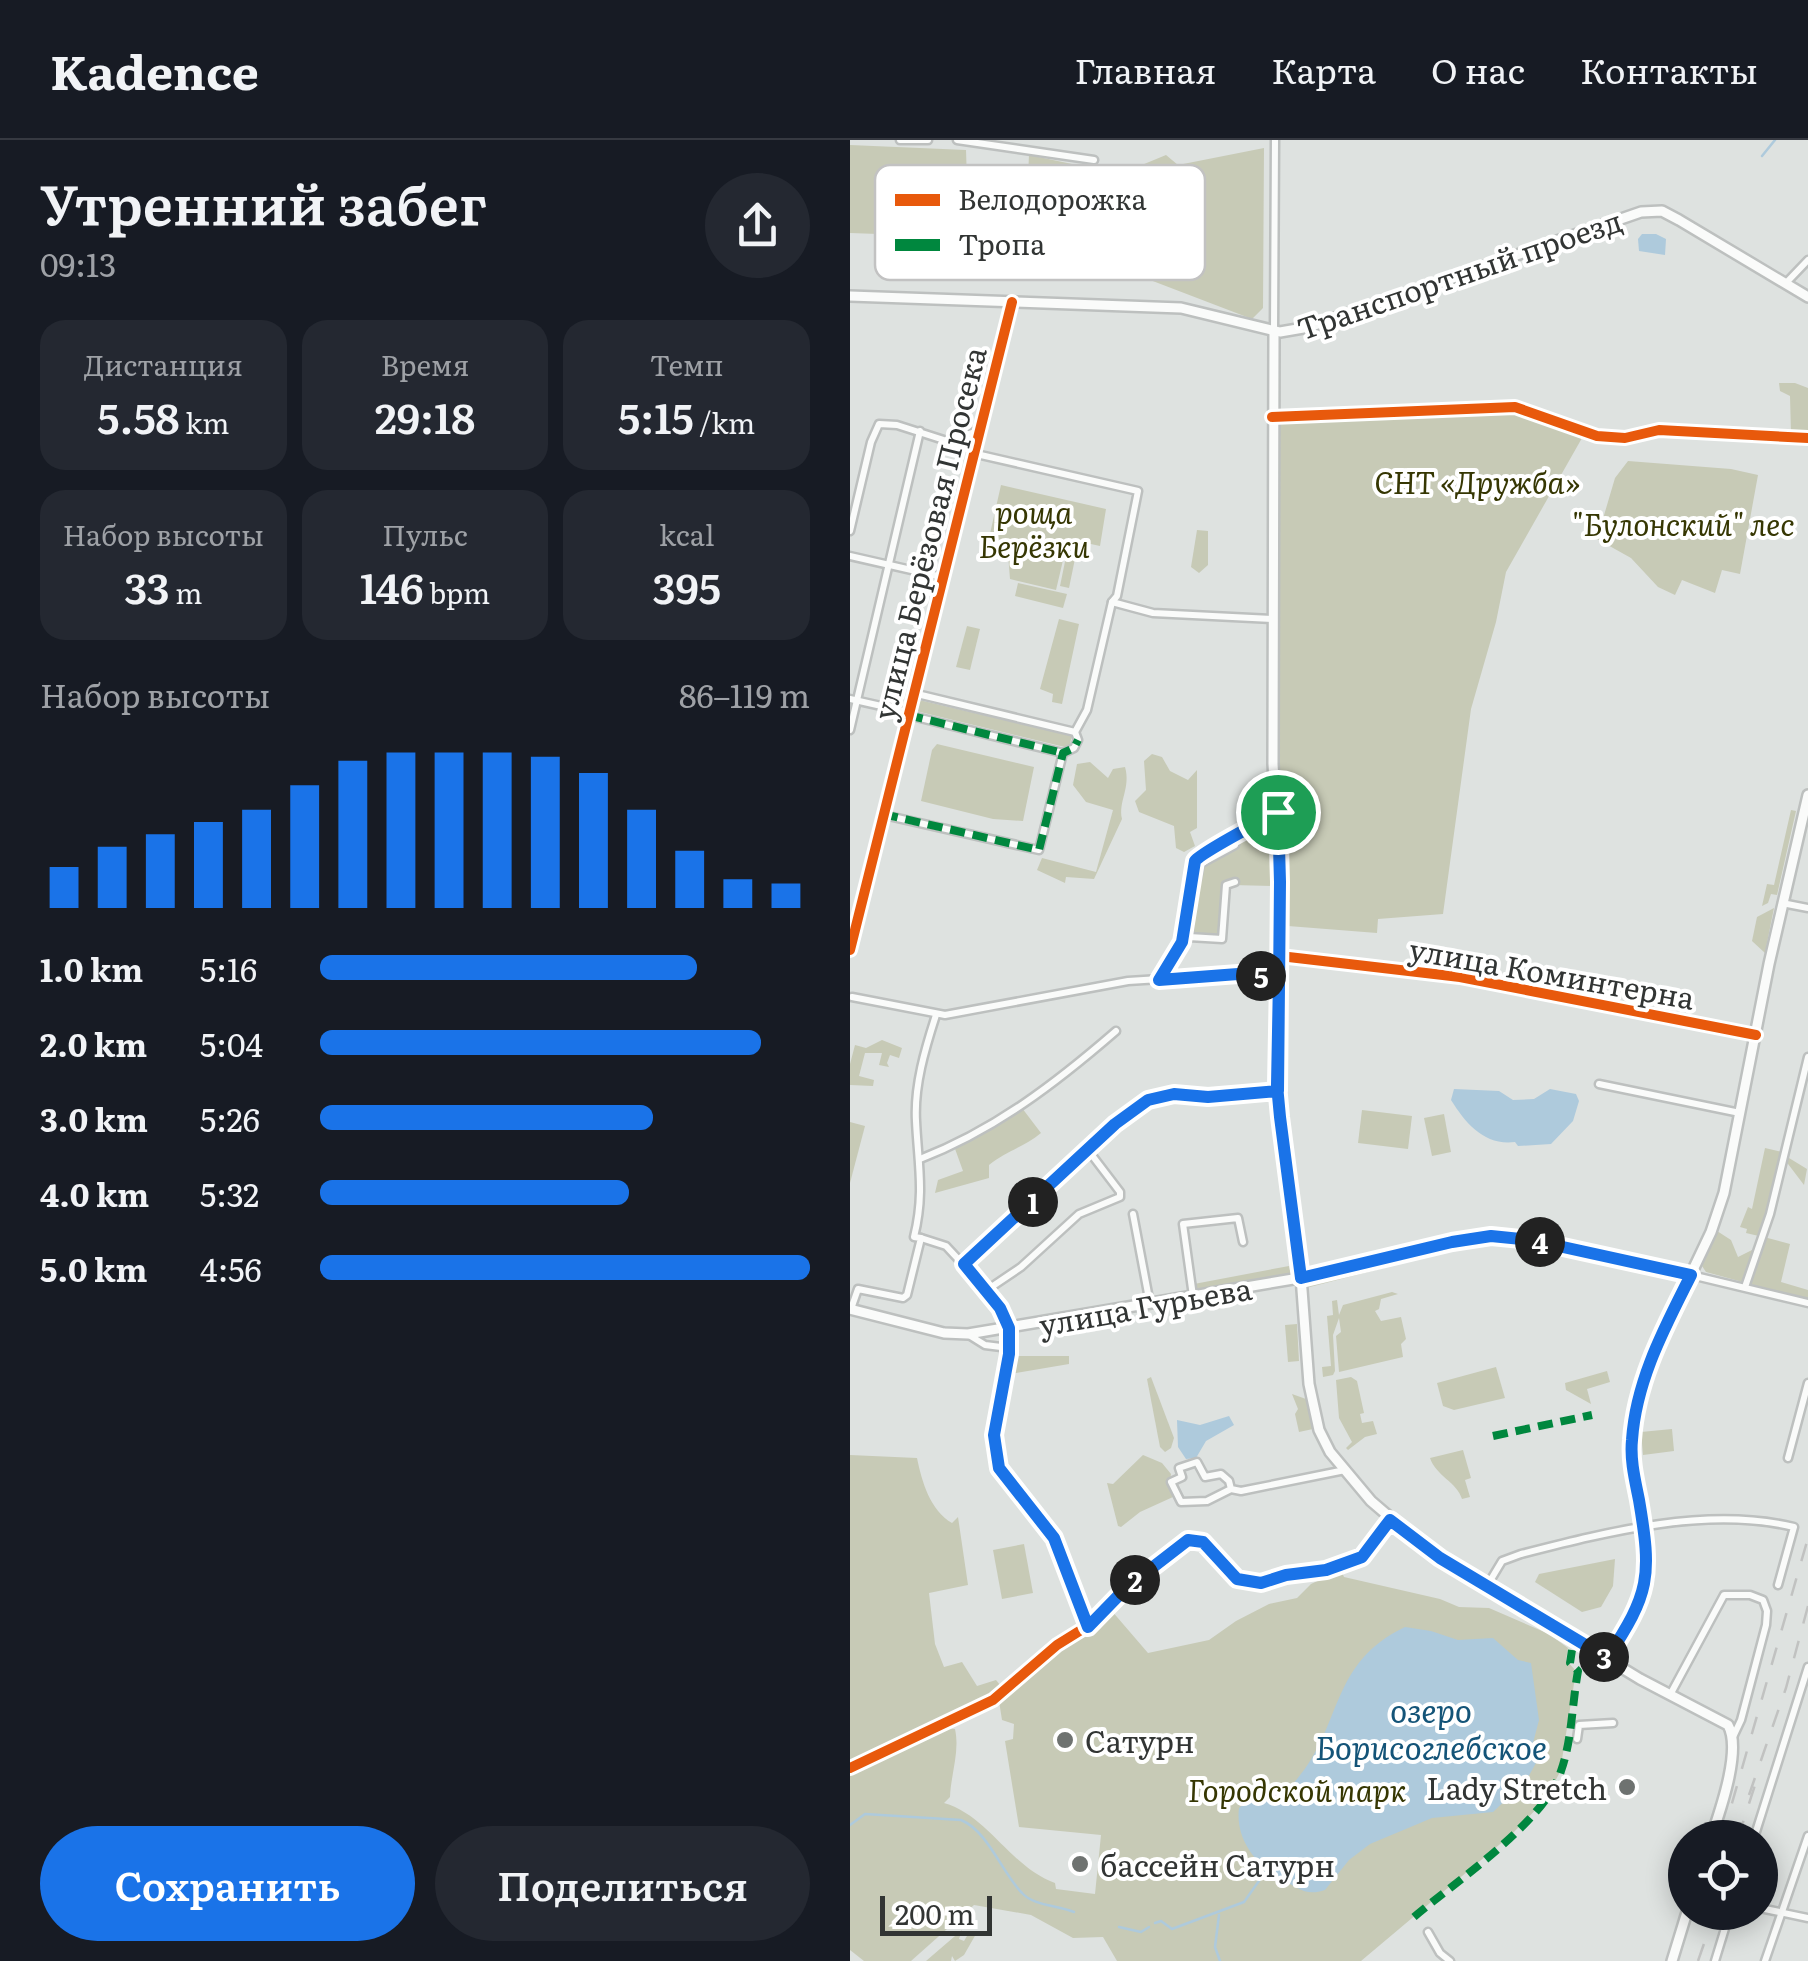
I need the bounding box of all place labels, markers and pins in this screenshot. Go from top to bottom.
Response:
pin [1236,770,1321,855]
pin: 5 [1236,951,1286,1001]
pin: 1 [1008,1177,1058,1227]
pin: 4 [1515,1217,1565,1267]
pin: 2 [1110,1555,1160,1605]
pin: 3 [1579,1632,1629,1682]
place label: Сатурн [1085,1718,1194,1762]
marker: Сатурн [1054,1729,1076,1751]
place label: Lady Stretch [1427,1765,1607,1809]
marker: Lady Stretch [1616,1776,1638,1798]
place label: бассейн Сатурн [1100,1842,1335,1886]
marker: бассейн Сатурн [1069,1853,1091,1875]

